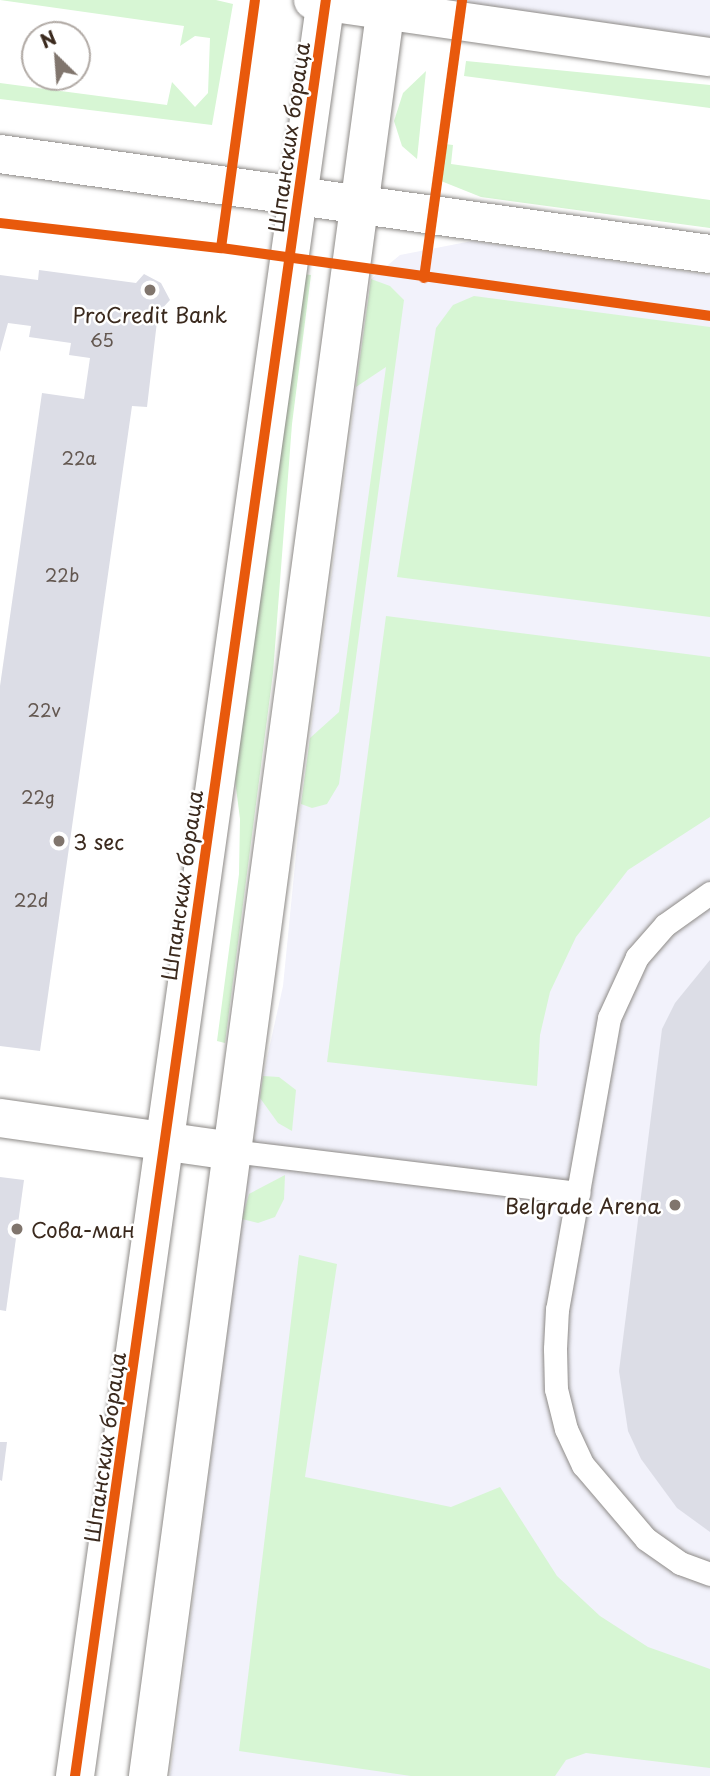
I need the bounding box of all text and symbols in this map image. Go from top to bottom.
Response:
north arrow [21,21,91,91]
text: N [35,23,61,55]
street label: Шпанских бораца [262,40,314,234]
marker: ProCredit Bank [142,282,158,298]
place label: ProCredit Bank [72,301,228,327]
house number: 65 [90,329,114,351]
house number: 22a [61,447,97,469]
house number: 22b [45,564,79,586]
house number: 22v [27,699,61,721]
house number: 22g [21,786,55,808]
street label: Шпанских бораца [155,788,207,982]
place label: 3 sec [73,828,124,854]
marker: 3 sec [51,833,67,849]
house number: 22d [14,889,48,911]
place label: Belgrade Arena [506,1192,661,1218]
marker: Belgrade Arena [667,1197,683,1213]
place label: Сова-ман [31,1216,135,1242]
marker: Сова-ман [9,1221,25,1237]
street label: Шпанских бораца [78,1350,130,1544]

